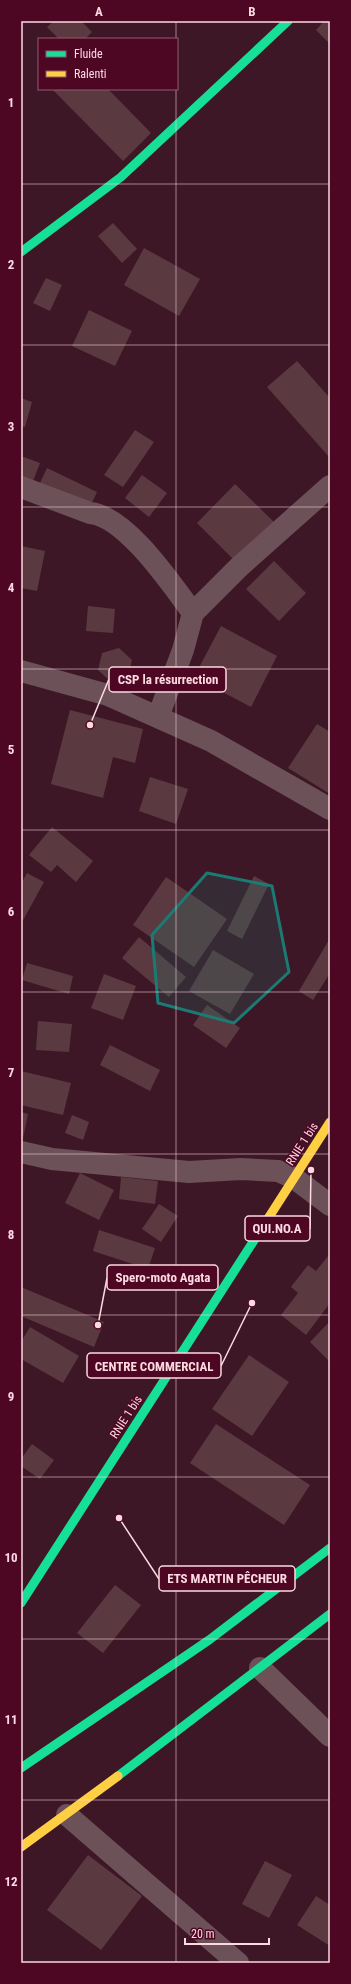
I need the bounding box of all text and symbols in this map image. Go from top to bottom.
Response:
text: A [95,4,103,19]
text: B [248,4,256,19]
legend [38,38,178,90]
text: Fluide [74,47,103,61]
text: Ralenti [74,67,107,81]
text: 1 [8,95,14,110]
text: 2 [8,257,15,272]
text: 3 [8,419,14,434]
text: 4 [8,580,15,595]
callout: CSP la résurrection [109,667,226,692]
text: CSP la résurrection [118,672,218,687]
text: 5 [8,742,15,757]
text: 6 [8,904,15,919]
text: 7 [8,1065,15,1080]
street label: RNIE 1 bis [283,1120,321,1168]
callout: QUI.NO.A [245,1216,310,1241]
text: QUI.NO.A [252,1221,302,1236]
text: 8 [8,1227,14,1242]
callout: Spero-moto Agata [107,1265,218,1290]
text: Spero-moto Agata [116,1270,210,1285]
callout: CENTRE COMMERCIAL [87,1353,221,1378]
text: CENTRE COMMERCIAL [95,1359,213,1374]
text: 9 [8,1389,14,1404]
street label: RNIE 1 bis [107,1393,145,1441]
text: 10 [4,1550,18,1565]
callout: ETS MARTIN PÊCHEUR [159,1566,295,1591]
text: ETS MARTIN PÊCHEUR [167,1571,287,1586]
text: 11 [4,1712,18,1727]
text: 12 [4,1874,18,1889]
scale bar [185,1920,269,1946]
text: 20 m [191,1927,215,1941]

